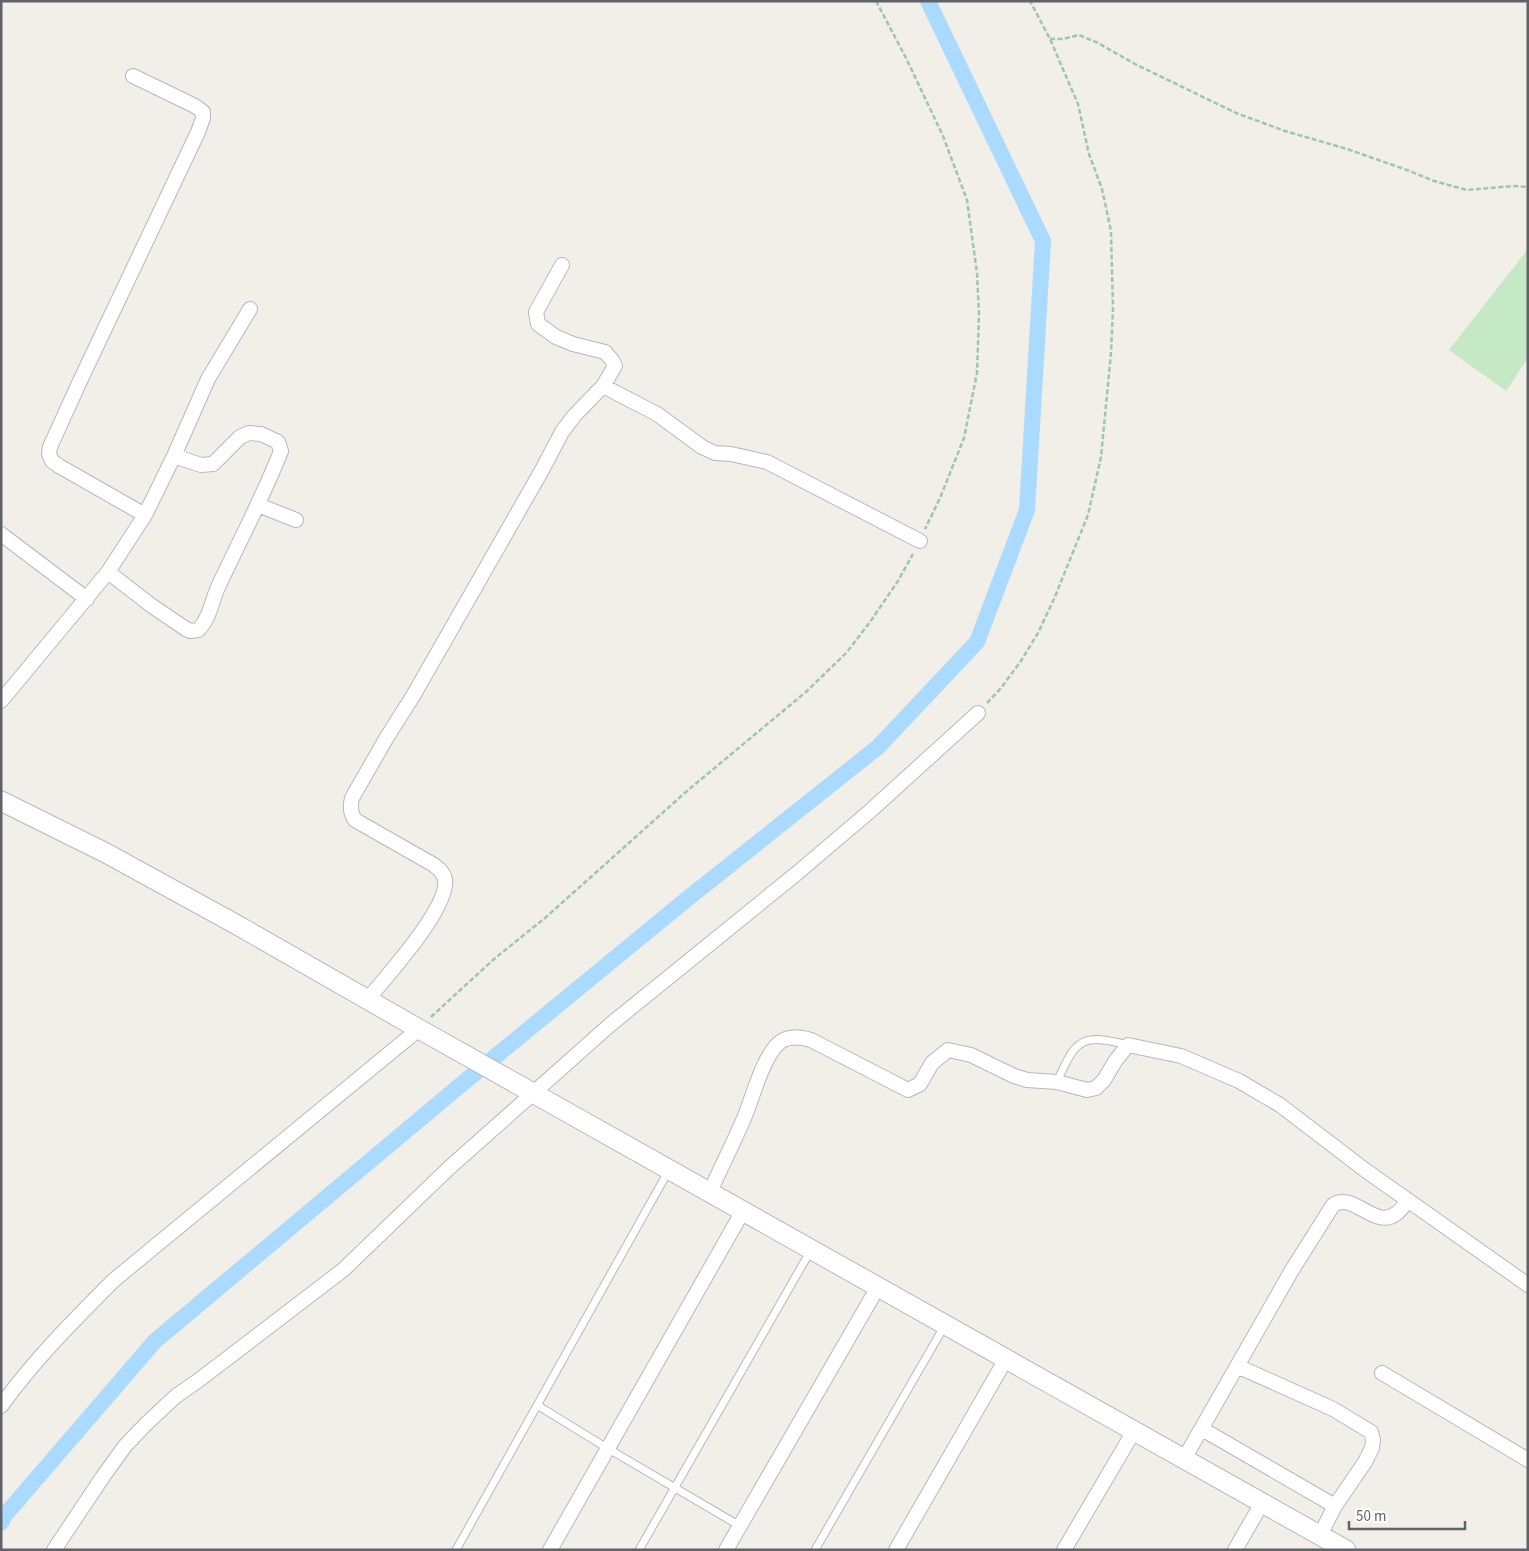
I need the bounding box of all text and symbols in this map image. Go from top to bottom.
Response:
scale bar [1349,1498,1465,1530]
text: 50 m [1356,1506,1386,1527]

